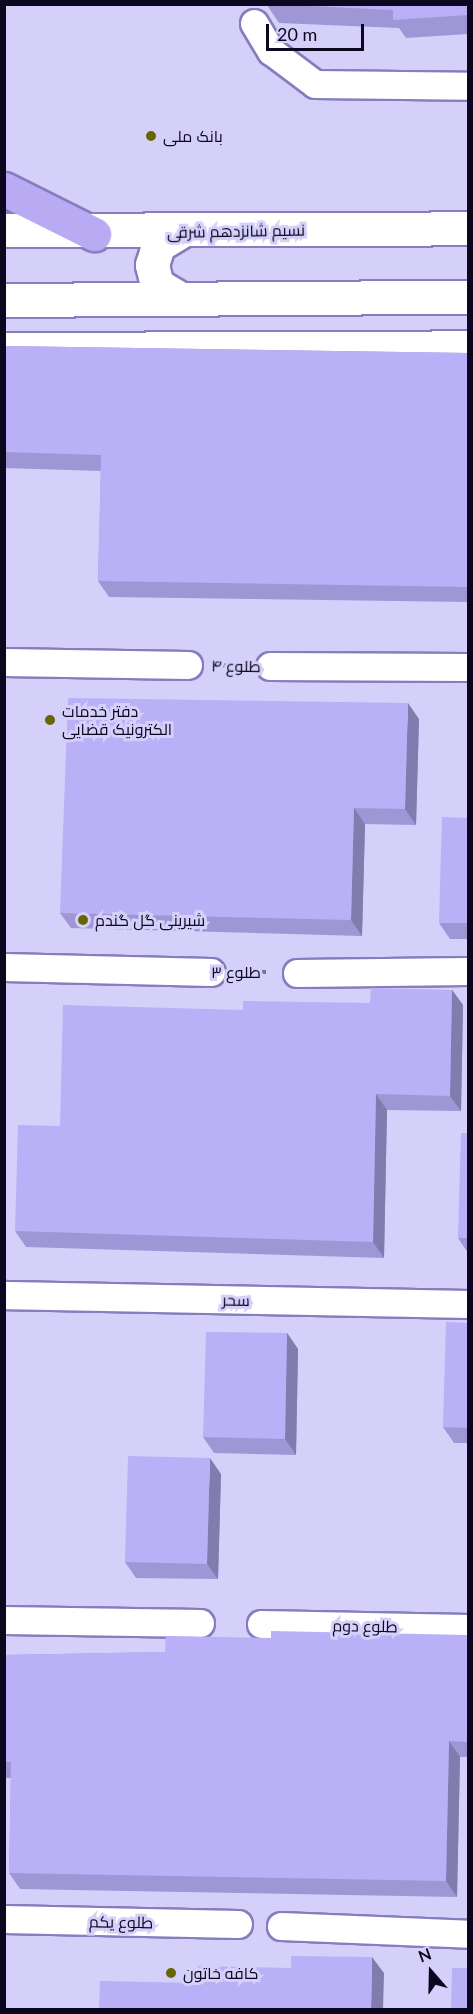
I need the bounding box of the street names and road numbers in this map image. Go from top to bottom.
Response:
street label: نسیم شانزدهم شرقی [167,220,305,242]
street label: طلوع ۴ [211,656,261,676]
street label: طلوع ۳ [211,962,261,982]
street label: سحر [222,1290,250,1310]
street label: طلوع دوم [332,1616,398,1636]
street label: طلوع یکم [89,1912,153,1932]

